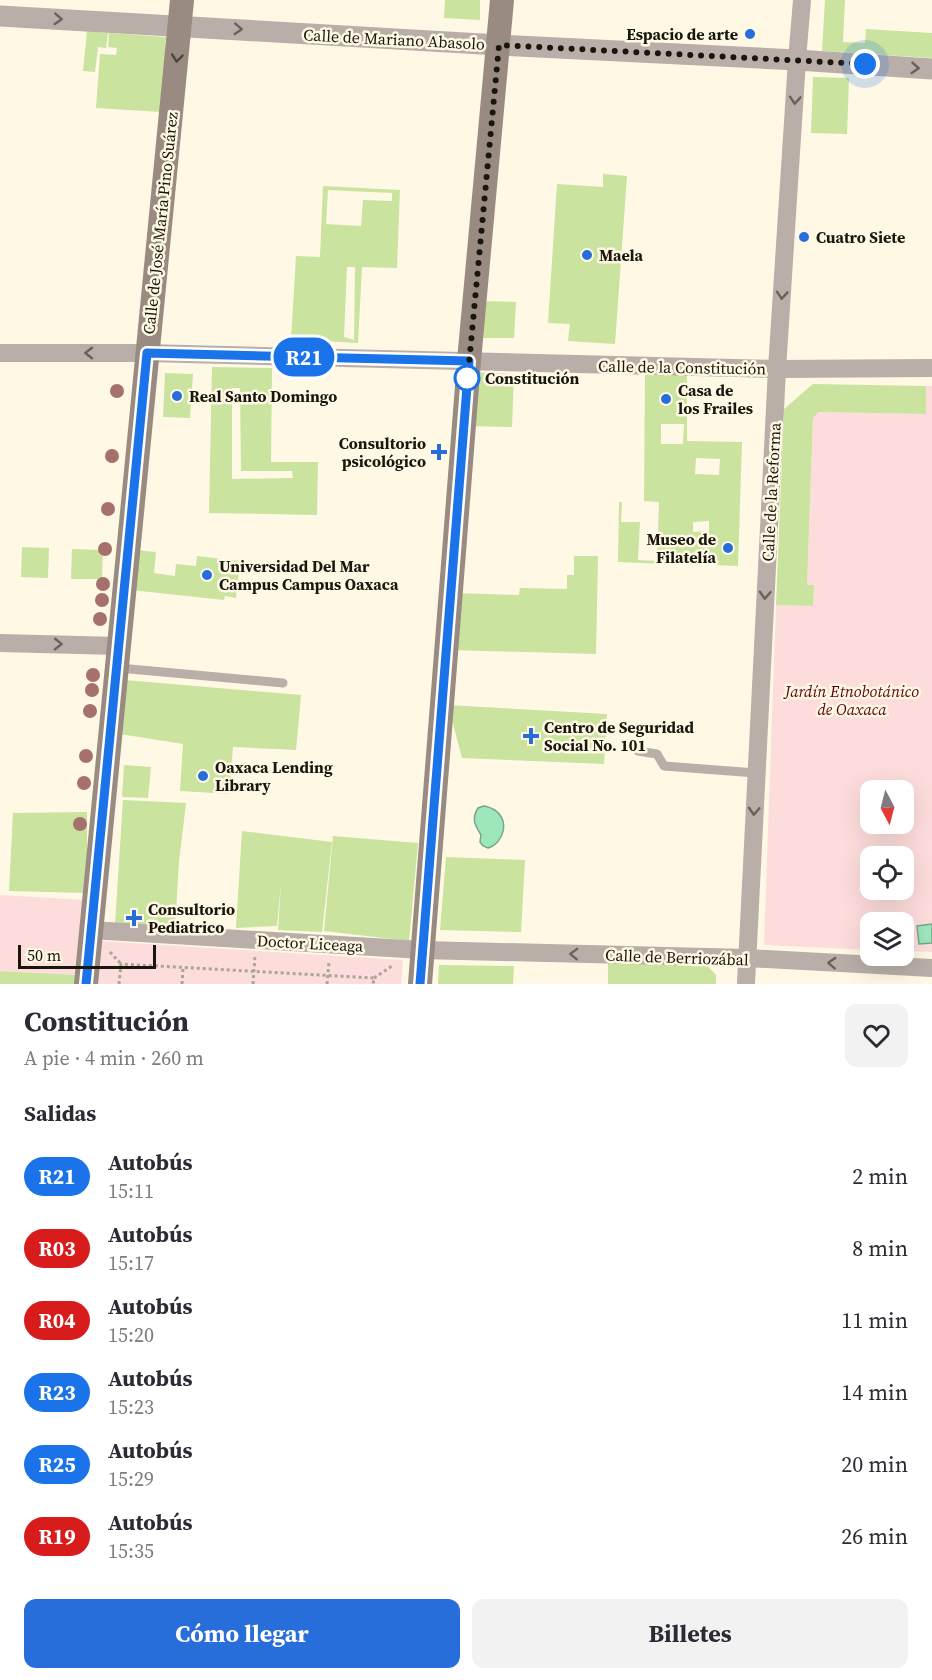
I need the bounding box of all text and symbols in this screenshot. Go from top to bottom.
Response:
one-way arrow [54,12,63,25]
one-way arrow [234,22,243,35]
street label: Calle de Mariano Abasolo [303,23,486,55]
place label: Espacio de arte [626,23,738,45]
marker: Espacio de arte [743,27,757,41]
your location [850,49,880,79]
one-way arrow [171,54,184,63]
one-way arrow [911,61,920,74]
one-way arrow [788,96,801,105]
street label: Calle de José María Pino Suárez [137,111,183,335]
place label: Cuatro Siete [816,226,905,248]
marker: Cuatro Siete [797,230,811,244]
place label: Maela [599,244,644,266]
marker: Maela [580,248,594,262]
one-way arrow [776,290,789,299]
line badge: R21 [270,338,338,376]
text: R21 [285,343,323,372]
one-way arrow [84,347,93,359]
street label: Calle de la Constitución [598,355,766,379]
marker: Constitución [454,365,480,391]
place label: Constitución [485,367,579,389]
place label: Casa de los Frailes [678,379,753,419]
place label: Real Santo Domingo [189,385,337,407]
marker: Real Santo Domingo [170,389,184,403]
marker: Casa de los Frailes [659,392,673,406]
street label: Calle de la Reforma [756,421,786,562]
place label: Consultorio psicológico [339,432,426,472]
marker: Consultorio psicológico [430,443,448,461]
place label: Museo de Filatelía [647,528,717,568]
marker: Museo de Filatelía [721,541,735,555]
place label: Universidad Del Mar Campus Campus Oaxaca [219,555,399,595]
marker: Universidad Del Mar Campus Campus Oaxaca [200,568,214,582]
one-way arrow [758,591,771,600]
one-way arrow [54,638,63,651]
park label: Jardín Etnobotánico de Oaxaca [783,680,919,720]
place label: Centro de Seguridad Social No. 101 [544,716,694,756]
marker: Centro de Seguridad Social No. 101 [522,727,540,745]
place label: Oaxaca Lending Library [215,756,333,796]
marker: Oaxaca Lending Library [196,769,210,783]
north arrow [860,780,914,834]
map controls [860,780,914,966]
one-way arrow [748,806,761,815]
button: locate [860,846,914,900]
place label: Consultorio Pediatrico [148,898,235,938]
marker: Consultorio Pediatrico [125,909,143,927]
button: layers [860,912,914,966]
street label: Doctor Liceaga [256,929,365,957]
scale bar [18,942,156,970]
text: 50 m [27,944,61,966]
street label: Calle de Berriozábal [605,944,749,971]
one-way arrow [569,947,578,960]
one-way arrow [827,956,836,969]
text: Constitución [24,1002,189,1040]
button: heart [845,1004,908,1067]
text: A pie · 4 min · 260 m [24,1044,204,1072]
text: Salidas [24,1098,96,1128]
text: Autobús [108,1147,192,1177]
text: 2 min [852,1161,908,1191]
text: R21 [38,1162,76,1191]
text: 15:11 [108,1177,154,1205]
text: Autobús [108,1219,192,1249]
text: 8 min [852,1233,908,1263]
text: R03 [38,1234,76,1263]
text: 15:17 [108,1249,154,1277]
text: Autobús [108,1291,192,1321]
text: 11 min [841,1305,908,1335]
text: R04 [38,1306,76,1335]
text: 15:20 [108,1321,154,1349]
text: Autobús [108,1363,192,1393]
text: 14 min [841,1377,908,1407]
text: R23 [38,1378,76,1407]
text: 15:23 [108,1393,154,1421]
text: Autobús [108,1435,192,1465]
text: 20 min [841,1449,908,1479]
text: R25 [38,1450,76,1479]
text: 15:29 [108,1465,154,1493]
text: Autobús [108,1507,192,1537]
text: 26 min [841,1521,908,1551]
text: R19 [38,1522,76,1551]
text: 15:35 [108,1537,154,1565]
button: Cómo llegar [24,1599,460,1668]
button: Billetes [472,1599,908,1668]

